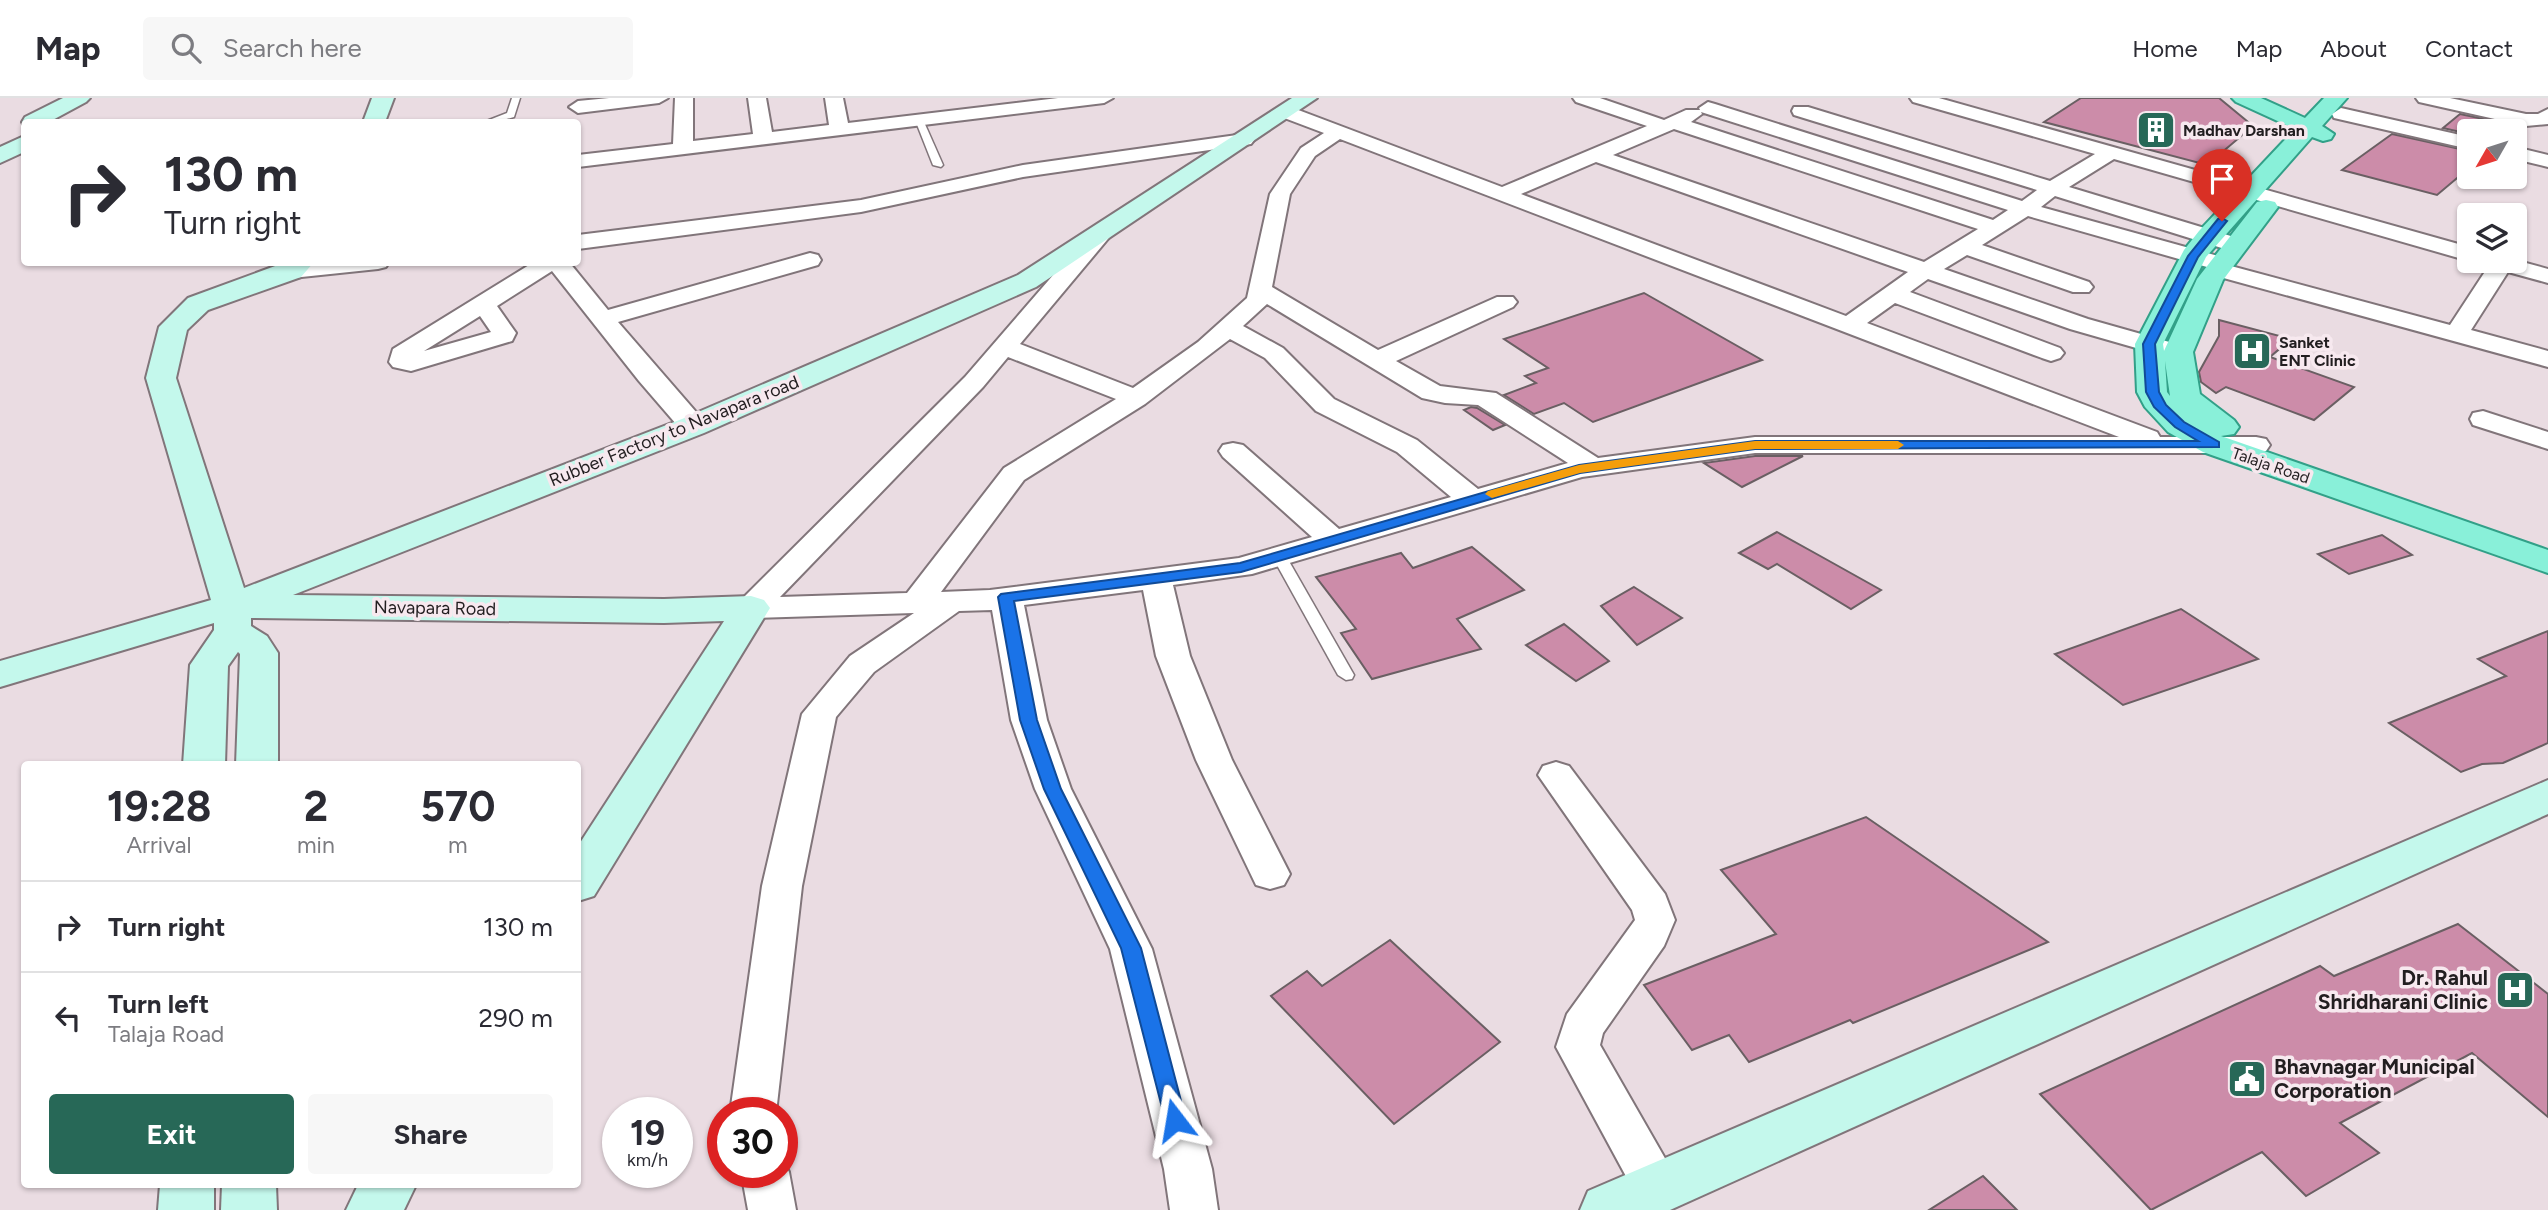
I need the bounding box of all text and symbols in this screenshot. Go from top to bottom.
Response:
search box [143,17,633,80]
text: Map [35,29,101,68]
icon: search [167,29,205,67]
text: Search here [223,32,362,64]
text: Home [2132,34,2198,63]
text: Map [2236,34,2282,63]
text: About [2320,34,2387,63]
text: Contact [2425,34,2513,63]
building icon: Madhav Darshan [2135,109,2177,151]
north arrow [2457,119,2527,189]
map controls [2457,119,2527,273]
place label: Madhav Darshan [2183,121,2305,140]
text: 130 m [164,144,298,203]
icon: right [49,147,140,238]
pin [2192,149,2252,221]
icon: arrive [2203,160,2241,198]
button: layers [2457,203,2527,273]
text: Turn right [164,204,302,242]
hospital icon: Sanket ENT Clinic [2231,330,2273,372]
place label: Sanket ENT Clinic [2279,333,2356,370]
street label: Rubber Factory to Navapara road [546,371,802,491]
street label: Talaja Road [2229,443,2312,488]
street label: Navapara Road [374,596,496,620]
text: 19:28 [107,781,211,832]
text: 2 [304,781,328,832]
text: 570 [420,781,495,832]
text: Arrival [127,831,191,859]
text: min [297,831,335,859]
text: m [448,831,468,859]
icon: right [49,908,87,946]
text: Turn right [108,911,225,943]
text: 130 m [483,911,553,943]
place label: Dr. Rahul Shridharani Clinic [2318,965,2489,1014]
hospital icon: Dr. Rahul Shridharani Clinic [2494,969,2536,1011]
text: Turn left [108,988,209,1020]
icon: left [49,999,87,1037]
text: 290 m [479,1002,553,1034]
text: Talaja Road [108,1020,224,1048]
place label: Bhavnagar Municipal Corporation [2274,1054,2475,1103]
public building icon: Bhavnagar Municipal Corporation [2226,1058,2268,1100]
position arrow [1138,1083,1212,1157]
button: Exit [49,1094,294,1174]
button: Share [308,1094,553,1174]
speed limit sign: 30 [707,1097,798,1188]
text: 19 [630,1112,665,1154]
text: km/h [627,1149,668,1171]

